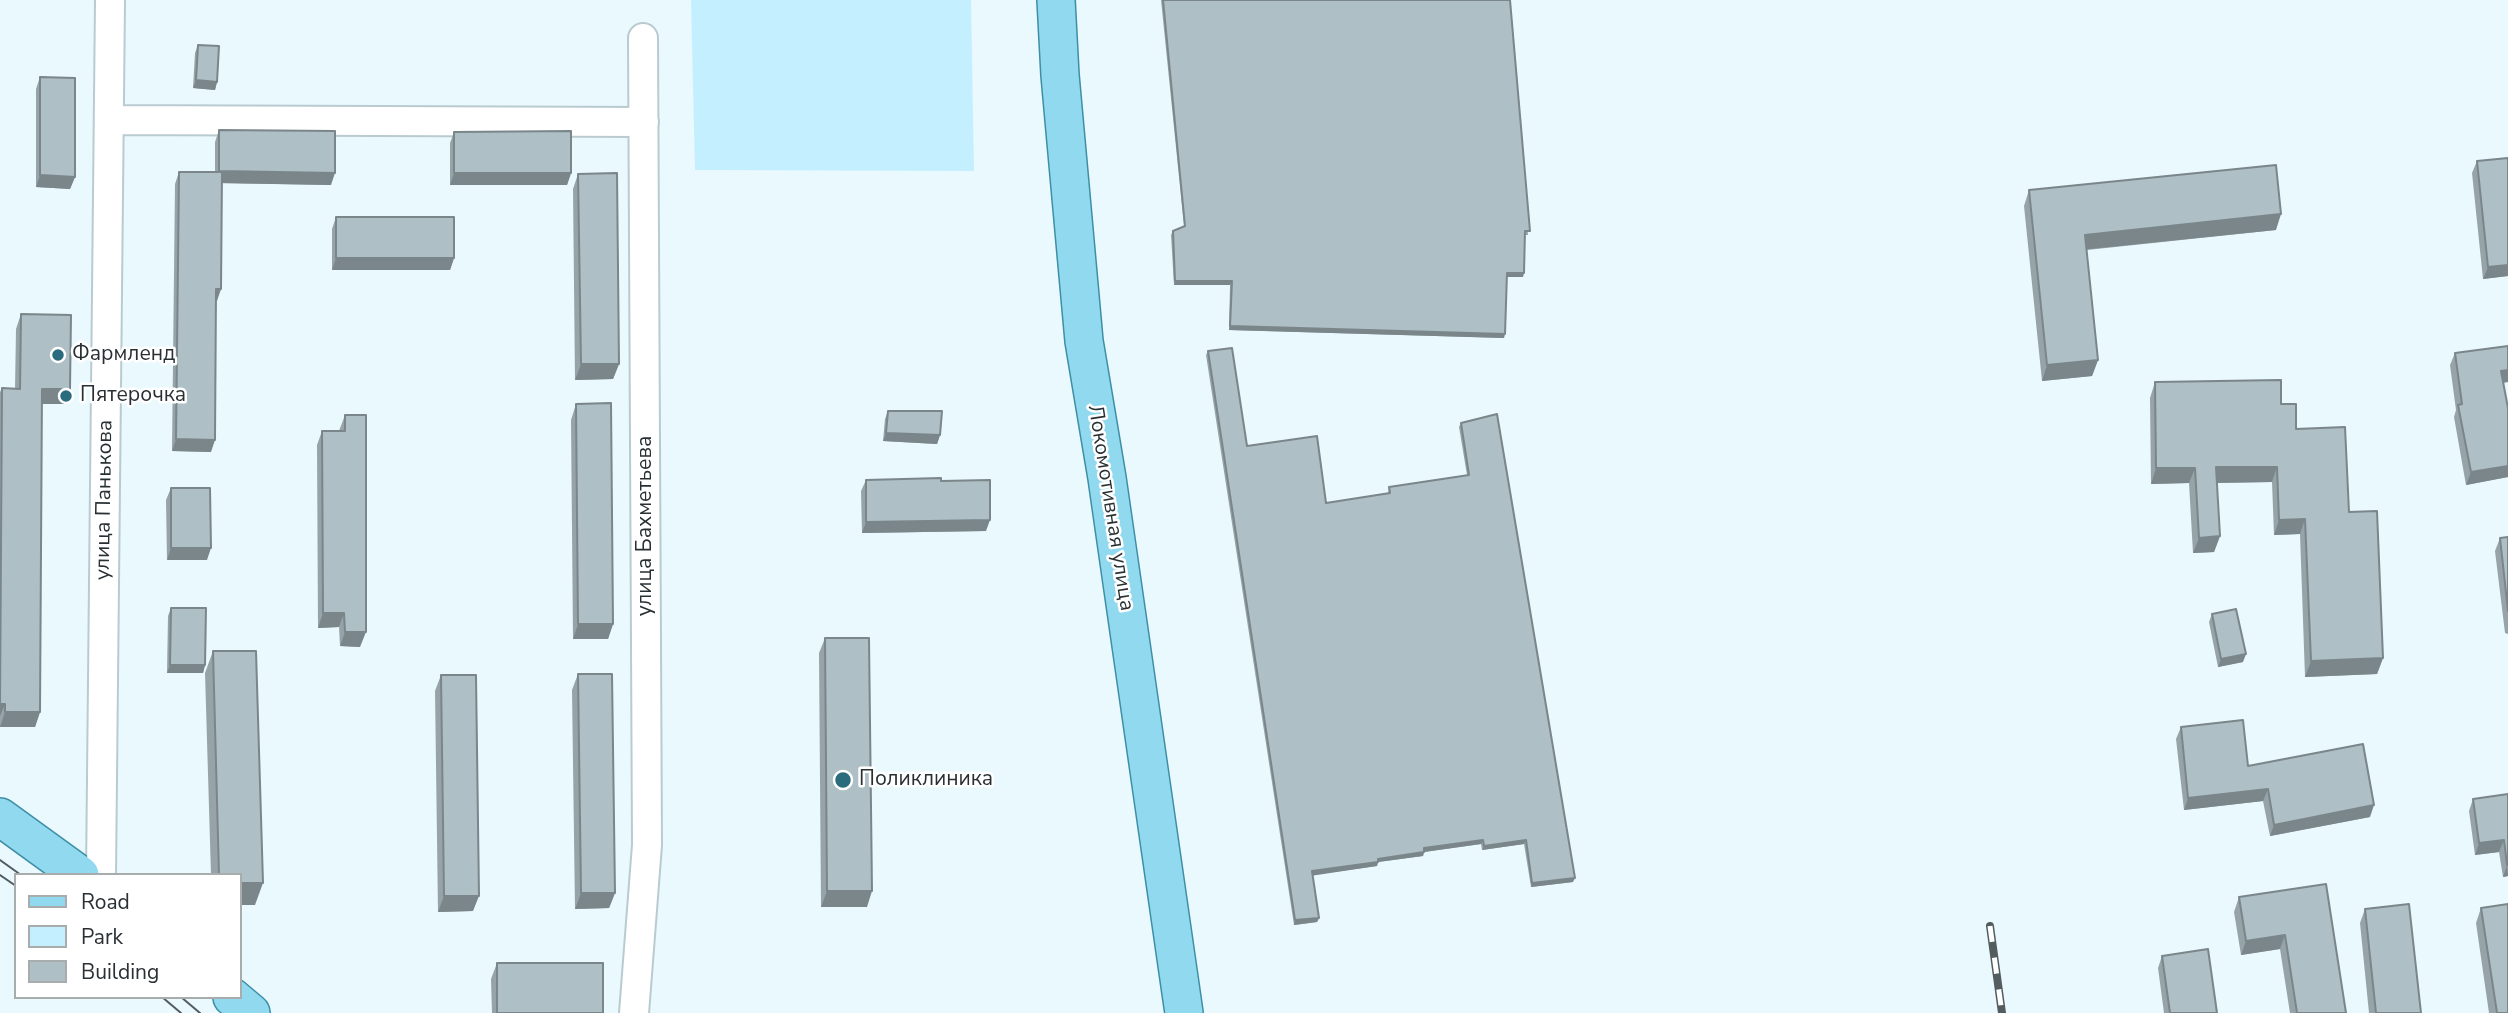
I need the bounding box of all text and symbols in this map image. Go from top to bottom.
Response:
place label: Фармленд [72,342,176,368]
marker: Фармленд [50,347,66,363]
place label: Пятерочка [80,383,186,409]
marker: Пятерочка [58,388,74,404]
street label: Локомотивная улица [1081,403,1139,613]
street label: улица Панькова [91,420,119,580]
street label: улица Бахметьева [633,436,659,616]
place label: Поликлиника [859,767,993,793]
marker: Поликлиника [833,770,853,790]
legend [14,873,242,999]
text: Road [81,888,130,916]
text: Park [81,923,123,951]
text: Building [81,958,159,986]

